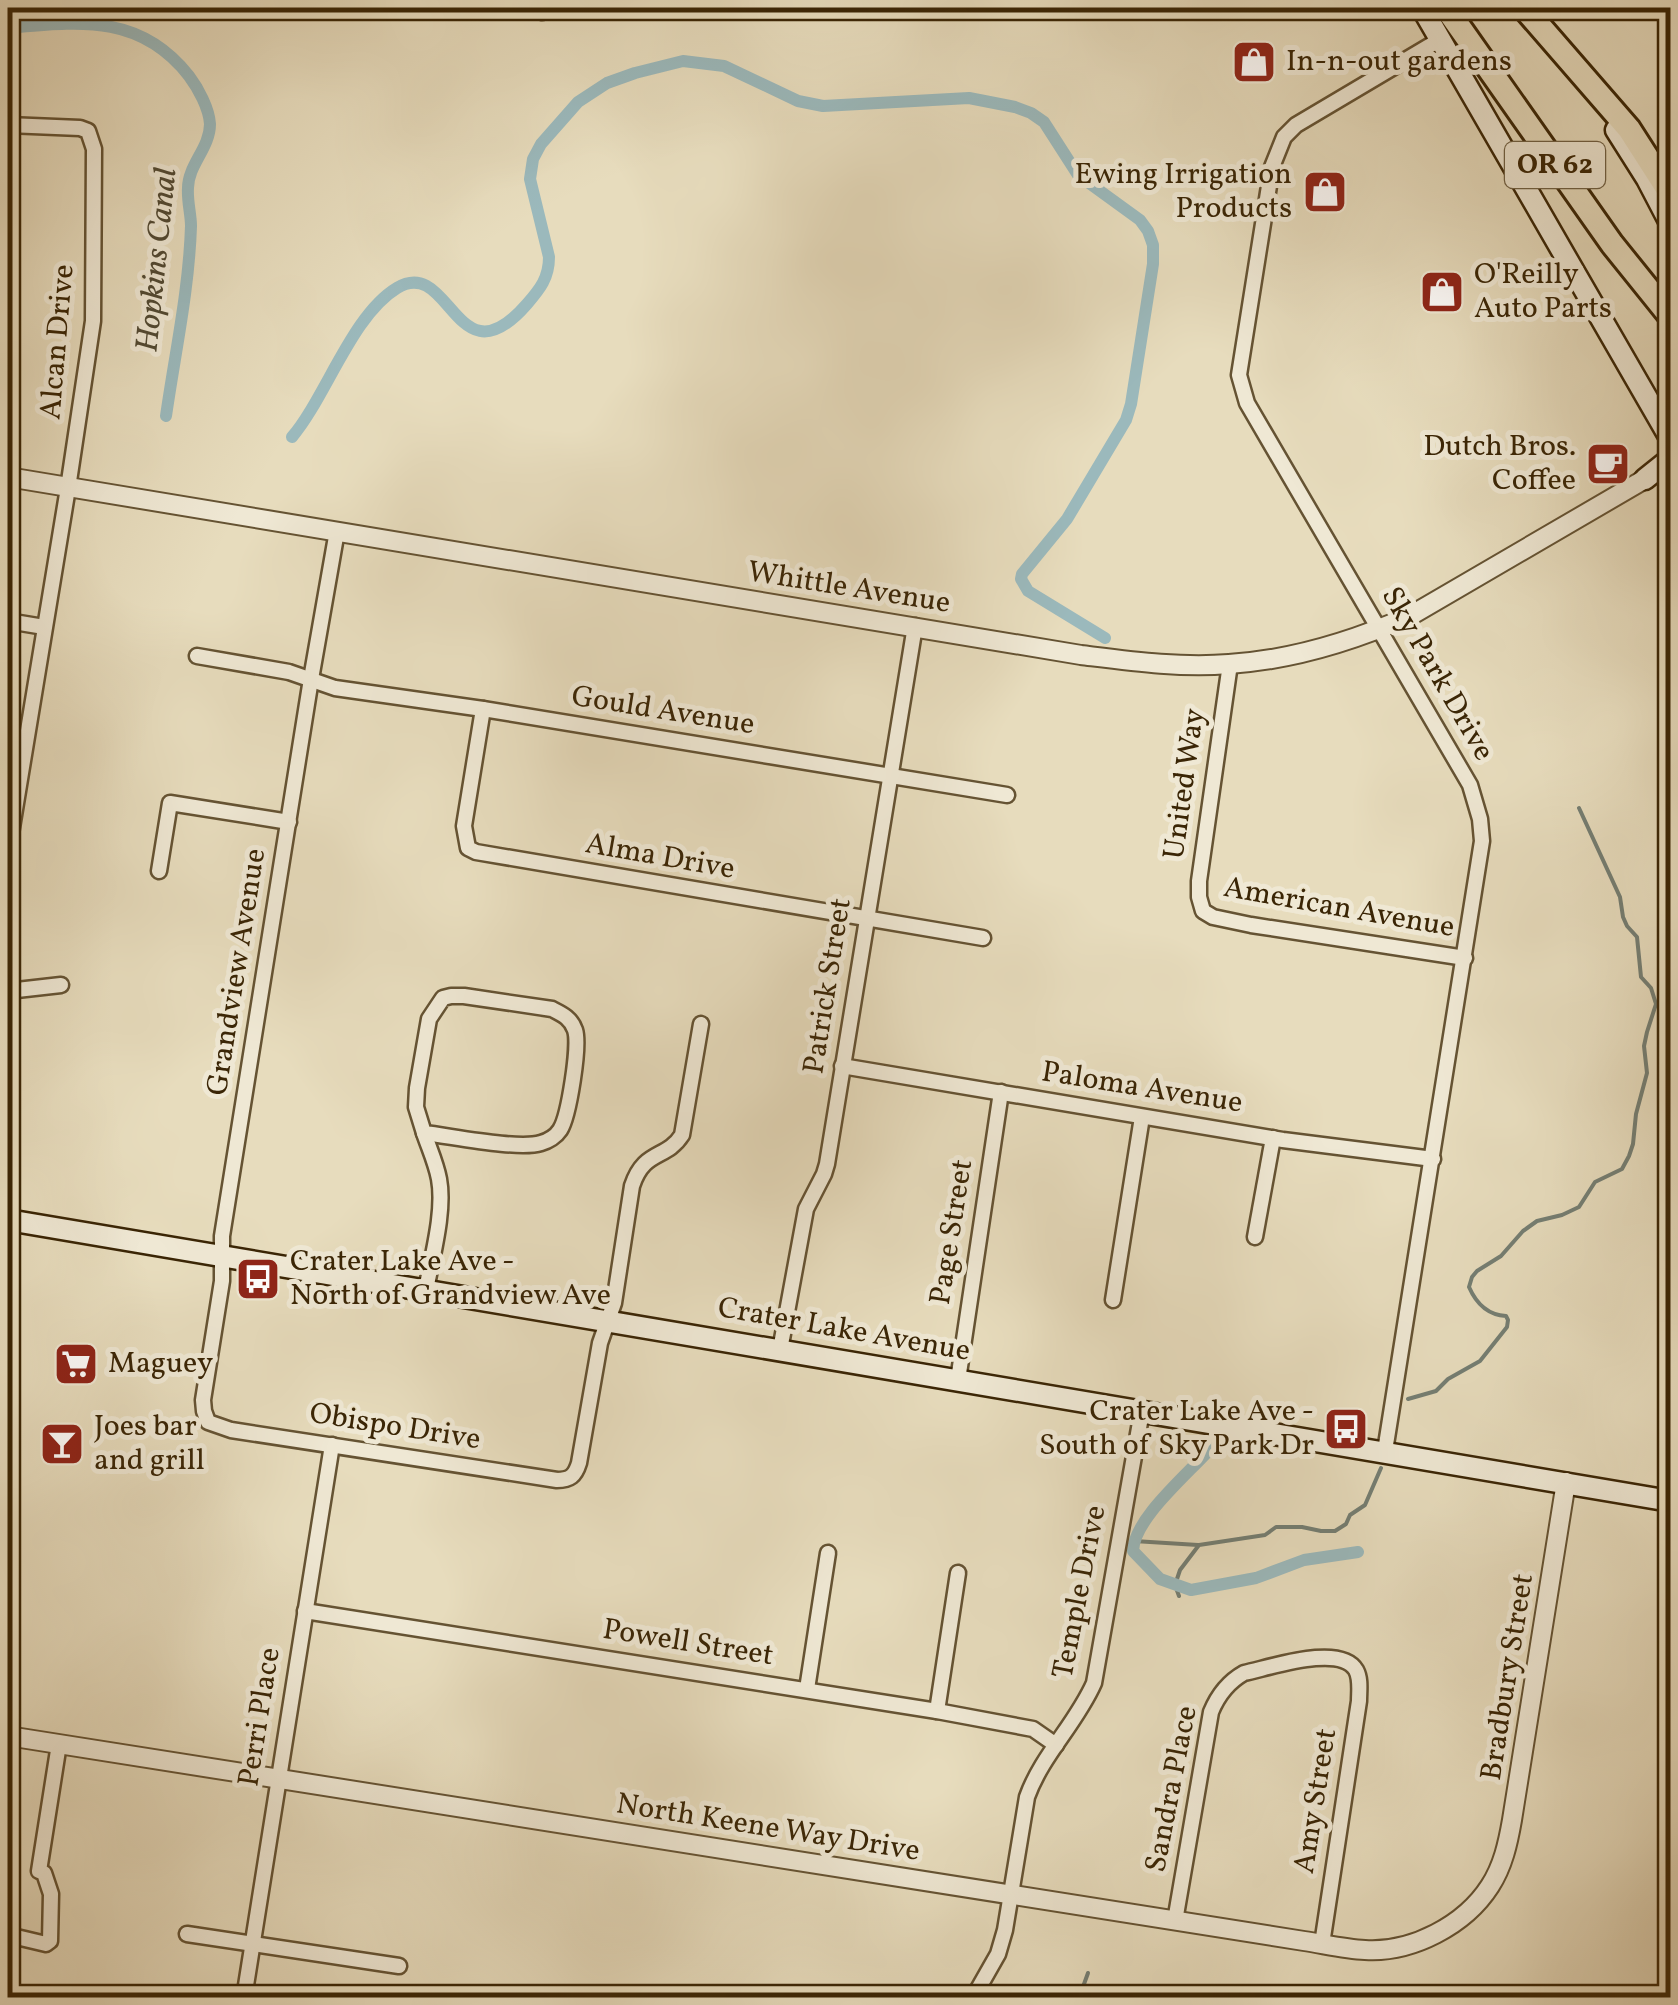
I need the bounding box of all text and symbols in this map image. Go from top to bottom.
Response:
shop icon: In-n-out gardens [1231,39,1277,85]
place label: In-n-out gardens [1286,41,1512,83]
road number: OR 62 [1505,142,1605,188]
place label: Ewing Irrigation Products [1074,154,1292,230]
water label: Hopkins Canal [126,166,190,354]
shop icon: Ewing Irrigation Products [1302,169,1348,215]
place label: O'Reilly Auto Parts [1474,254,1612,330]
street label: Alcan Drive [30,263,86,421]
shop icon: O'Reilly Auto Parts [1419,269,1465,315]
place label: Dutch Bros. Coffee [1423,426,1576,502]
cafe icon: Dutch Bros. Coffee [1585,441,1631,487]
street label: Whittle Avenue [745,551,953,625]
street label: Sky Park Drive [1370,579,1504,769]
street label: Gould Avenue [568,676,758,746]
street label: United Way [1154,706,1216,862]
street label: Alma Drive [582,823,738,891]
street label: Grandview Avenue [197,845,277,1099]
street label: American Avenue [1220,867,1458,949]
street label: Patrick Street [793,895,863,1077]
street label: Paloma Avenue [1039,1051,1245,1125]
street label: Page Street [920,1156,984,1308]
place label: Crater Lake Ave - North of Grandview Ave [290,1241,611,1317]
bus stop icon: Crater Lake Ave - North of Grandview Ave [235,1256,281,1302]
street label: Crater Lake Avenue [714,1287,974,1373]
supermarket icon: Maguey [53,1341,99,1387]
place label: Maguey [108,1343,213,1385]
place label: Crater Lake Ave - South of Sky Park Dr [1039,1391,1314,1467]
street label: Obispo Drive [306,1393,484,1461]
place label: Joes bar and grill [94,1406,205,1482]
bus stop icon: Crater Lake Ave - South of Sky Park Dr [1323,1406,1369,1452]
bar icon: Joes bar and grill [39,1421,85,1467]
street label: Temple Drive [1043,1502,1117,1682]
street label: Bradbury Street [1471,1571,1545,1783]
street label: Powell Street [600,1609,776,1677]
street label: Perri Place [228,1644,292,1790]
street label: Sandra Place [1135,1702,1209,1876]
street label: Amy Street [1284,1725,1348,1877]
street label: North Keene Way Drive [613,1783,923,1873]

